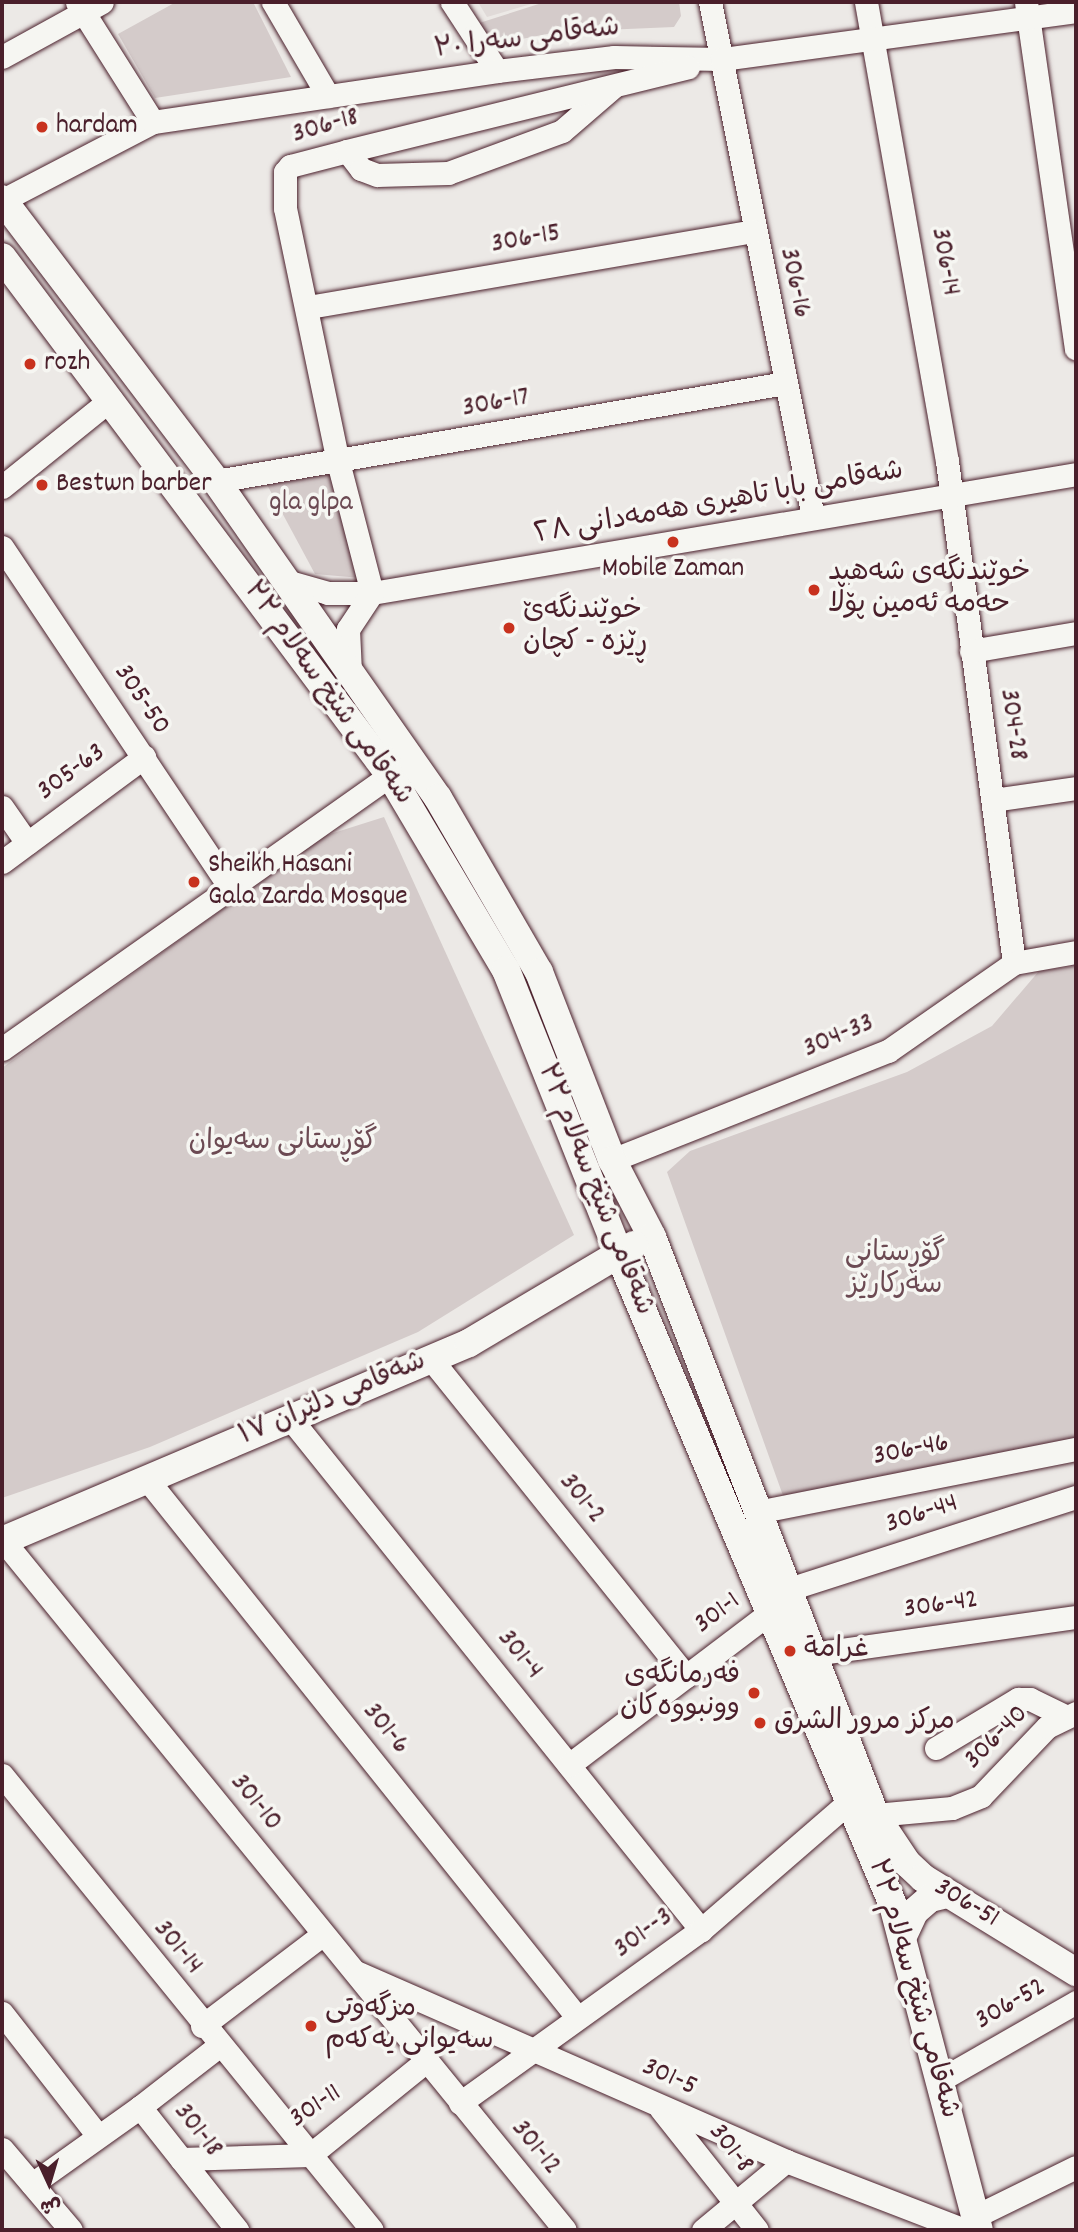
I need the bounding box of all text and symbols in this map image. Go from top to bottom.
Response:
street label: شەقامی سەرا ٣٠ [432,12,622,68]
street label: 306-18 [289,101,363,153]
place label: hardam [56,110,138,144]
marker: hardam [34,119,50,135]
street label: 306-15 [489,217,563,263]
street label: 306-14 [921,225,967,299]
street label: 306-16 [770,245,818,321]
place label: rozh [44,347,90,381]
marker: rozh [22,356,38,372]
street label: 306-17 [460,382,532,426]
street label: شەقامی بابا تاهیری هەمەدانی ٢٨ [532,455,906,553]
place label: Bestwn barber [56,468,212,502]
marker: Bestwn barber [34,477,50,493]
park label: gla glpa [269,487,353,521]
marker: Mobile Zaman [665,534,681,550]
place label: Mobile Zaman [602,553,744,587]
place label: خوێندنگەی شەهید حەمە ئەمین پۆڵا [828,557,1030,623]
street label: شەقامی شێخ سەلام ٣٣ [235,576,419,812]
marker: خوێندنگەی شەهید حەمە ئەمین پۆڵا [806,582,822,598]
place label: خوێندنگەێ ڕێزە - کچان [523,595,648,661]
marker: خوێندنگەێ ڕێزە - کچان [501,620,517,636]
street label: 305-50 [105,658,177,742]
street label: 304-28 [990,687,1034,763]
street label: 305-63 [31,737,113,809]
place label: Sheikh Hasani Gala Zarda Mosque [208,849,408,915]
marker: Sheikh Hasani Gala Zarda Mosque [186,874,202,890]
street label: 304-33 [798,1007,880,1067]
street label: شەقامی شێخ سەلام ٣٣ [528,1059,660,1321]
park label: گۆڕستانی سەیوان [188,1126,378,1160]
park label: گۆڕستانی سەرکارێز [845,1238,945,1304]
street label: شەقامی دلێران ١٧ [235,1346,431,1454]
street label: 306-46 [870,1427,952,1475]
street label: 301-2 [550,1467,612,1531]
street label: 306-44 [882,1488,962,1542]
street label: 306-42 [902,1584,980,1628]
street label: 301-1 [688,1586,748,1642]
street label: 301-4 [489,1623,549,1687]
place label: غرامة [804,1634,869,1668]
marker: غرامة [782,1643,798,1659]
place label: فەرمانگەی وونبووەکان [620,1660,740,1726]
marker: فەرمانگەی وونبووەکان [746,1685,762,1701]
street label: 301-6 [354,1696,416,1762]
street label: 306-40 [958,1699,1036,1777]
place label: مرکز مرور الشرق [774,1706,955,1740]
marker: مرکز مرور الشرق [752,1715,768,1731]
street label: 301-10 [222,1767,288,1839]
street label: شەقامی شێخ سەلام ٣٣ [859,1855,965,2123]
street label: 306-51 [927,1872,1005,1936]
street label: 301--3 [608,1901,680,1967]
street label: 301-14 [145,1914,209,1982]
street label: 306-52 [970,1971,1052,2039]
place label: مزگەوتی سەیوانی یەکەم [325,1993,494,2059]
marker: مزگەوتی سەیوانی یەکەم [303,2018,319,2034]
street label: 301-5 [636,2051,702,2105]
street label: 301-11 [284,2078,348,2136]
street label: 301-18 [165,2097,229,2165]
street label: 301-12 [503,2113,567,2183]
street label: 301-8 [700,2117,760,2181]
north arrow [14,2148,84,2218]
text: ش [39,2190,62,2219]

